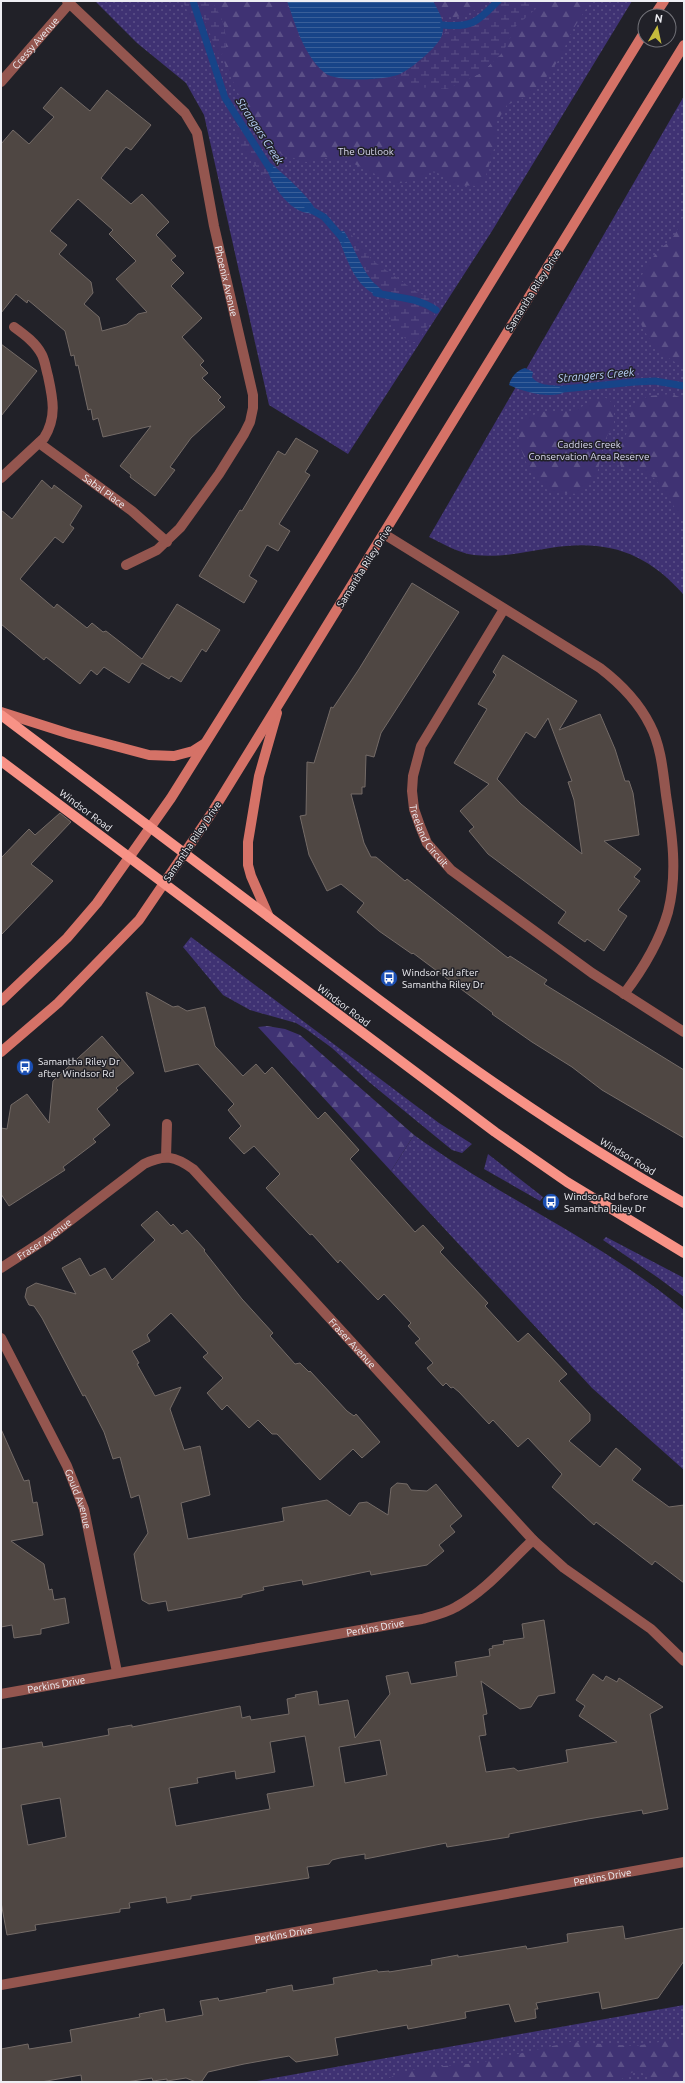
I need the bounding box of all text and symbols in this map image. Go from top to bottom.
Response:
north arrow [637,8,677,48]
text: N [654,12,664,25]
street label: Cressy Avenue [10,15,61,71]
water label: Strangers Creek [234,95,286,167]
park label: The Outlook [338,146,394,157]
street label: Phoenix Avenue [213,245,240,318]
street label: Samantha Riley Drive [504,247,563,333]
water label: Strangers Creek [556,366,635,384]
park label: Caddies Creek Conservation Area Reserve [529,439,649,462]
street label: Sabal Place [81,472,128,510]
street label: Samantha Riley Drive [335,523,394,609]
street label: Windsor Road [57,787,114,834]
street label: Samantha Riley Drive [161,799,223,884]
street label: Treeland Circuit [408,804,450,869]
place label: Windsor Rd after Samantha Riley Dr [402,967,484,990]
bus stop icon: Windsor Rd after Samantha Riley Dr [379,968,399,988]
street label: Windsor Road [315,982,372,1029]
place label: Samantha Riley Dr after Windsor Rd [38,1056,120,1079]
bus stop icon: Samantha Riley Dr after Windsor Rd [15,1057,35,1077]
street label: Windsor Road [598,1136,658,1177]
place label: Windsor Rd before Samantha Riley Dr [564,1191,648,1214]
bus stop icon: Windsor Rd before Samantha Riley Dr [541,1192,561,1212]
street label: Fraser Avenue [15,1217,74,1262]
street label: Fraser Avenue [327,1316,378,1371]
street label: Gould Avenue [63,1468,93,1530]
street label: Perkins Drive [345,1617,405,1638]
street label: Perkins Drive [26,1674,86,1695]
street label: Perkins Drive [573,1867,632,1888]
street label: Perkins Drive [254,1924,313,1945]

